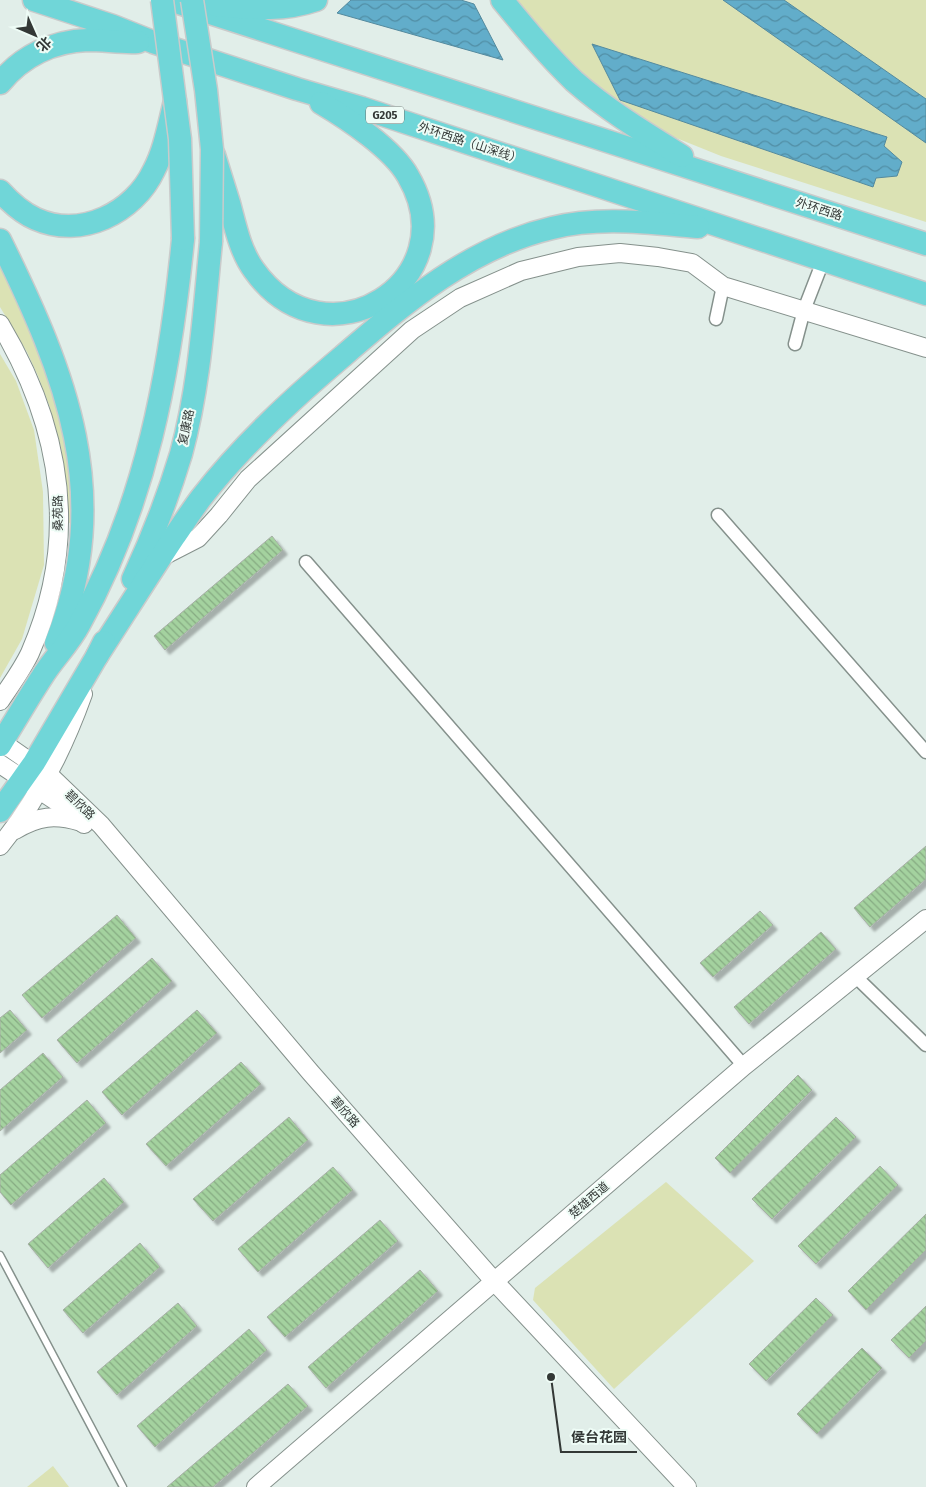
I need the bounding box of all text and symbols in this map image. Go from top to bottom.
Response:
north arrow [10,10,60,60]
text: 北 [33,33,55,55]
road number: G205 [366,106,404,124]
street label: 外环西路（山深线） [416,120,524,166]
street label: 外环西路 [794,195,844,223]
street label: 复康路 [175,408,197,446]
street label: 桑苑路 [51,495,65,531]
street label: 碧欣路 [62,787,98,823]
street label: 碧欣路 [328,1094,362,1130]
street label: 楚雄西道 [566,1179,612,1221]
callout: 侯台花园 [561,1423,637,1452]
text: 侯台花园 [571,1429,627,1446]

